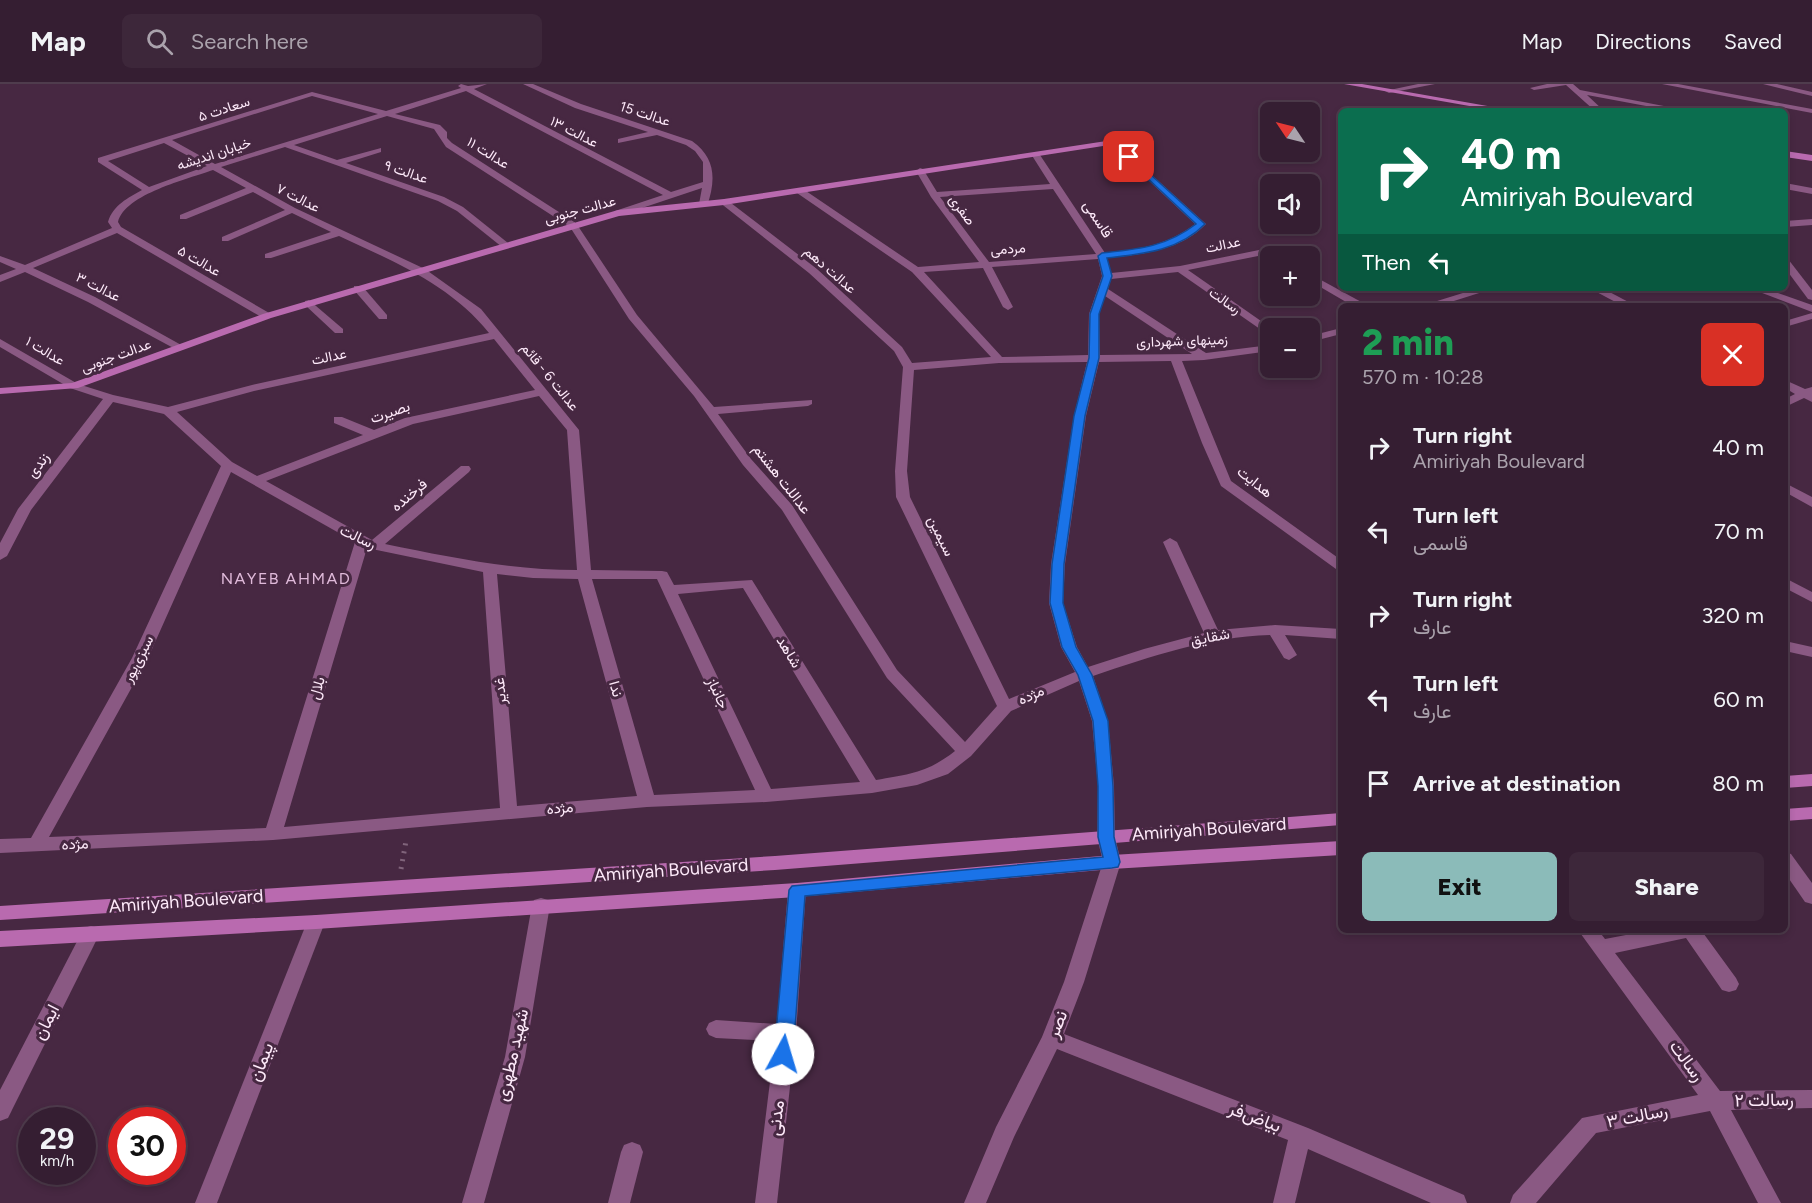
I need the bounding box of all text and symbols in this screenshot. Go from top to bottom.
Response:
search box [122,14,542,68]
text: Map [30,24,86,58]
icon: search [143,25,176,58]
text: Search here [191,28,308,55]
text: Map [1521,29,1562,54]
text: Directions [1595,29,1691,54]
text: Saved [1724,29,1782,54]
street label: سعادت ۵ [196,93,252,125]
street label: عدالت 15 [617,98,673,130]
north arrow [1260,102,1320,162]
map controls [1260,102,1320,378]
street label: عدالت ۱۳ [547,113,601,151]
text: 40 m [1461,129,1561,180]
pin [1103,131,1154,182]
icon: right [1362,132,1440,210]
street label: عدالت ۱۱ [464,133,512,173]
street label: خیابان اندیشه [175,134,253,174]
icon: arrive [1112,140,1145,173]
street label: عدالت ۹ [382,157,430,187]
button: sound [1260,174,1320,234]
street label: عدالت ۷ [273,180,323,216]
text: Amiriyah Boulevard [1461,180,1693,213]
street label: صفری [945,191,979,229]
street label: عدالت جنوبی [542,192,618,228]
street label: قاسمی [1078,197,1117,242]
street label: عدالت [1204,233,1242,257]
street label: مردمی [990,239,1026,259]
street label: عدالت ۵ [174,242,224,280]
street label: عدالت دهم [800,243,860,297]
button: + [1260,246,1320,306]
icon: left [1423,246,1456,279]
text: Then [1362,249,1411,276]
street label: عدالت ۳ [73,269,123,305]
street label: رسالت [1206,284,1245,318]
button: − [1260,318,1320,378]
text: 2 min [1362,321,1454,364]
button: close [1701,323,1764,386]
street label: زمینهای شهرداری [1136,331,1228,351]
street label: عدالت ۱ [22,333,68,369]
street label: عدالت جنوبی [79,335,153,377]
street label: عدالت 6 - قائم [517,340,583,414]
street label: عدالت [310,345,348,369]
text: 570 m · 10:28 [1362,365,1484,389]
street label: بصیرت [368,397,412,427]
text: Turn right [1413,422,1512,449]
icon: right [1362,431,1395,464]
text: 40 m [1712,434,1764,461]
street label: عداللت هشتم [748,440,815,518]
street label: زندی [23,449,54,482]
text: Amiriyah Boulevard [1413,449,1585,473]
street label: هدایت [1234,462,1276,502]
street label: فرخنده [387,475,431,515]
text: Turn left [1413,502,1499,529]
street label: سیمین [923,513,959,560]
icon: left [1362,515,1395,548]
text: 70 m [1714,518,1764,545]
street label: رسالت [337,521,379,553]
text: قاسمی [1413,531,1468,555]
district label: NAYEB AHMAD [221,569,351,588]
text: Turn right [1413,586,1512,613]
icon: right [1362,599,1395,632]
text: 320 m [1701,602,1764,629]
text: عارف [1413,615,1451,639]
street label: شقایق [1189,624,1231,651]
street label: سبزی‌پور [118,632,158,687]
street label: شاهد [772,633,806,671]
text: Turn left [1413,670,1499,697]
street label: بلال [305,674,329,702]
street label: جانباز [703,674,733,712]
street label: غدیر [490,677,510,706]
street label: ندا [605,679,627,699]
street label: مژده [1015,681,1047,709]
icon: left [1362,683,1395,716]
text: 60 m [1713,686,1764,713]
text: عارف [1413,699,1451,723]
icon: arrive [1362,767,1395,800]
text: Arrive at destination [1413,770,1621,797]
text: 80 m [1712,770,1764,797]
street label: مژده [546,798,574,818]
street label: Amiriyah Boulevard [1131,813,1287,845]
street label: مژده [61,834,89,854]
button: Exit [1362,852,1557,921]
button: Share [1569,852,1764,921]
street label: Amiriyah Boulevard [593,854,749,886]
street label: Amiriyah Boulevard [108,885,264,917]
street label: ایمان [28,1001,64,1043]
street label: شهید مطهری [491,1007,533,1103]
street label: نصر [1041,1007,1072,1042]
position arrow [751,1022,815,1086]
street label: رسالت [1665,1036,1709,1086]
street label: پیمان [244,1039,279,1085]
street label: رسالت ۲ [1734,1088,1794,1112]
street label: بیاض‌فر [1225,1097,1284,1137]
street label: مدنی [763,1099,789,1137]
street label: رسالت ۳ [1605,1099,1669,1133]
speed limit sign: 30 [108,1107,186,1185]
text: 29 [40,1120,74,1157]
text: km/h [40,1152,74,1170]

